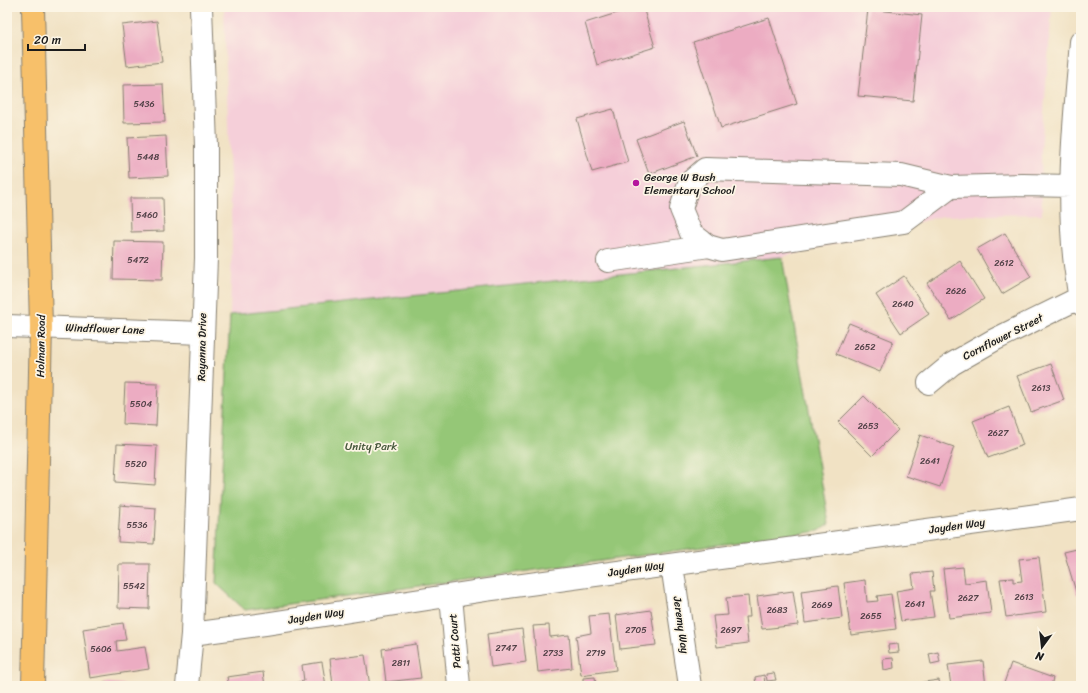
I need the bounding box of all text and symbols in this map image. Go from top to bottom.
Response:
scale bar [28,26,85,52]
text: 20 m [34,29,61,51]
house number: 5436 [133,96,155,112]
house number: 5448 [137,149,160,165]
place label: George W Bush Elementary School [644,168,736,200]
marker: George W Bush Elementary School [631,178,641,188]
house number: 5460 [136,207,158,223]
house number: 5472 [127,252,149,268]
house number: 2612 [994,255,1014,271]
house number: 2626 [946,283,966,299]
house number: 2640 [892,296,914,312]
street label: Cornflower Street [959,308,1047,366]
street label: Rayanna Drive [192,312,212,381]
street label: Holman Road [31,313,51,378]
street label: Windflower Lane [65,318,145,340]
house number: 2652 [855,339,876,355]
house number: 2613 [1031,380,1051,396]
house number: 5504 [130,396,153,412]
house number: 2653 [858,418,878,434]
house number: 2627 [988,425,1009,441]
park label: Unity Park [345,437,397,456]
house number: 2641 [920,453,940,469]
house number: 5520 [125,456,147,472]
street label: Jayden Way [927,513,987,539]
house number: 5536 [126,517,148,533]
street label: Jayden Way [606,556,666,582]
house number: 5542 [123,578,145,594]
house number: 2613 [1014,589,1034,605]
house number: 2627 [958,590,979,606]
street label: Jeremy Way [667,594,694,655]
house number: 2641 [905,596,925,612]
house number: 2669 [812,597,833,613]
street label: Jayden Way [286,602,346,630]
house number: 2683 [767,602,787,618]
house number: 2655 [860,608,882,624]
street label: Patti Court [443,613,467,669]
house number: 2705 [625,622,647,638]
house number: 2697 [721,622,742,638]
north arrow [1022,627,1062,667]
house number: 2747 [495,640,517,656]
house number: 5606 [90,641,112,657]
house number: 2733 [543,645,563,661]
house number: 2719 [586,645,606,661]
text: N [1033,646,1047,667]
house number: 2811 [392,655,410,671]

